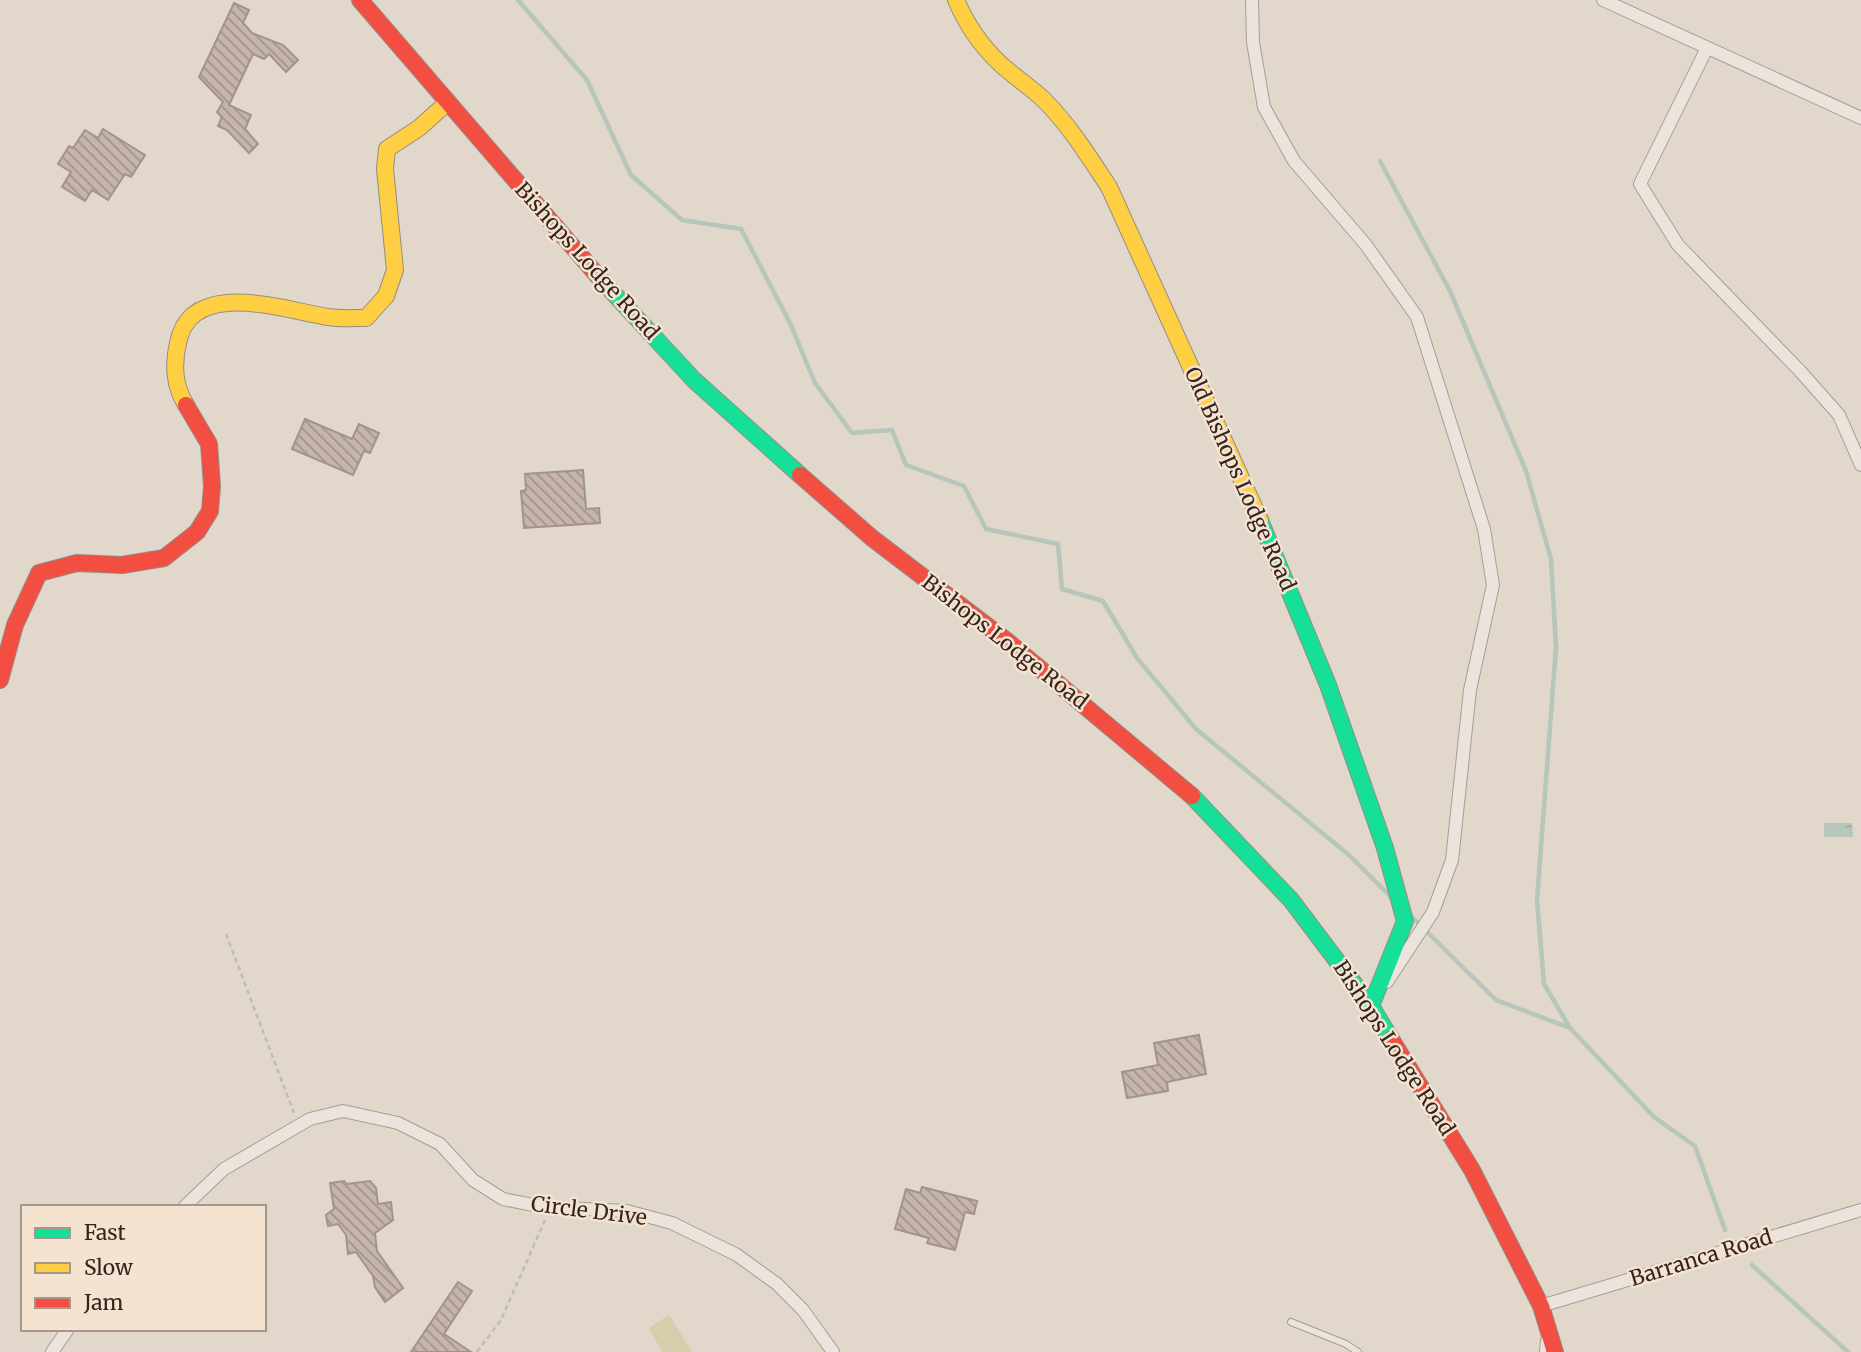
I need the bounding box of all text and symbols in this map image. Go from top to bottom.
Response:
street label: Bishops Lodge Road [509,176,666,345]
street label: Old Bishops Lodge Road [1179,363,1302,595]
street label: Bishops Lodge Road [917,568,1094,715]
street label: Bishops Lodge Road [1328,955,1461,1141]
street label: Circle Drive [530,1190,649,1231]
legend [21,1205,266,1331]
text: Fast [84,1219,126,1246]
street label: Barranca Road [1626,1223,1776,1292]
text: Slow [84,1254,133,1281]
text: Jam [83,1289,123,1316]

